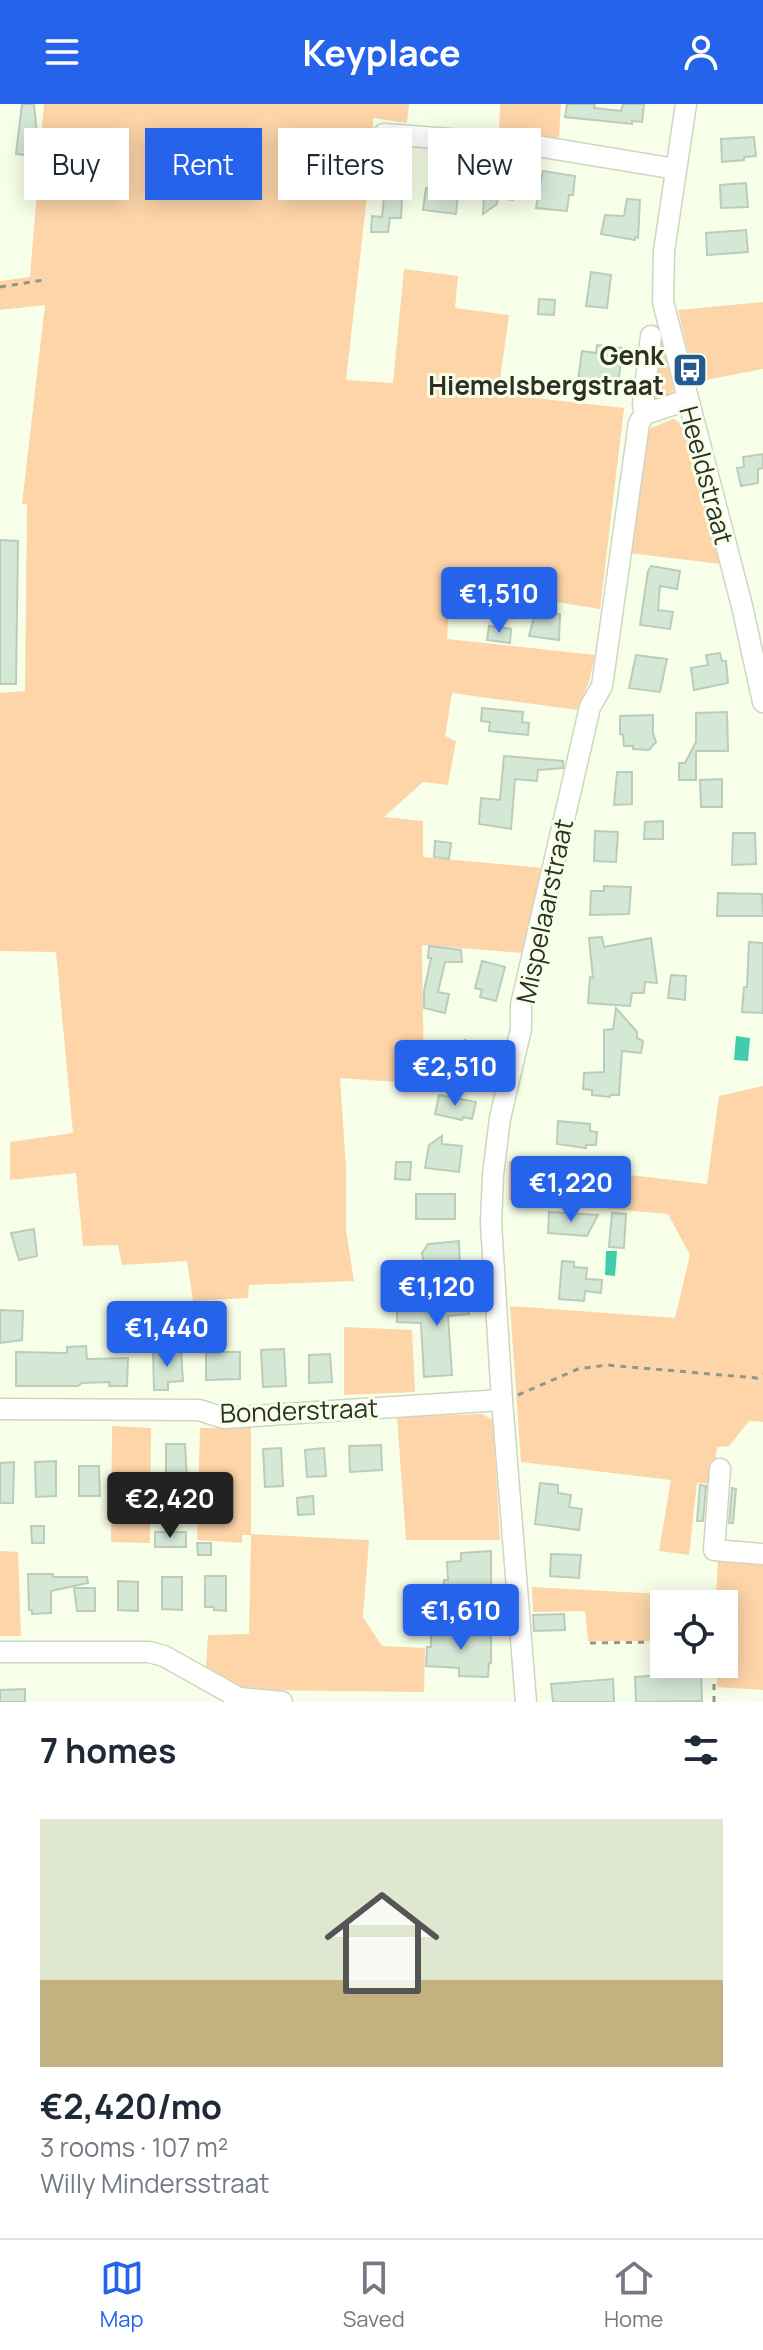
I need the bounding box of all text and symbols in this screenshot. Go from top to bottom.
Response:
text: Keyplace [302,28,461,77]
icon: menu [40,30,84,74]
icon: person [679,30,723,74]
chip: Buy [24,128,129,200]
chip: Rent [145,128,262,200]
chip: Filters [278,128,412,200]
chip: New [428,128,541,200]
place label: Genk Hiemelsbergstraat [428,337,665,403]
bus stop icon: Genk Hiemelsbergstraat [671,351,709,389]
street label: Heeldstraat [671,402,743,548]
pin: €1,510 [434,567,564,635]
text: €1,510 [459,575,539,611]
street label: Mispelaarstraat [507,815,581,1007]
pin: €2,510 [390,1040,520,1108]
text: €2,510 [413,1048,497,1084]
pin: €1,220 [506,1156,636,1224]
text: €1,220 [529,1164,613,1200]
pin: €1,120 [372,1260,502,1328]
text: €1,120 [399,1268,475,1304]
pin: €1,440 [102,1301,232,1369]
text: €1,440 [125,1309,209,1345]
street label: Bonderstraat [219,1389,379,1431]
pin: €2,420 [105,1472,235,1540]
text: €2,420 [125,1480,215,1516]
pin: €1,610 [396,1584,526,1652]
map controls [650,1590,738,1678]
button: locate [650,1590,738,1678]
text: €1,610 [421,1592,501,1628]
text: 7 homes [40,1727,176,1773]
icon: filters [679,1728,723,1772]
icon: home [310,1871,454,2015]
text: €2,420/mo [40,2083,222,2129]
text: 3 rooms · 107 m² [40,2129,228,2165]
text: Willy Mindersstraat [40,2165,270,2201]
tab: Map [100,2256,144,2334]
tab: Saved [343,2256,405,2334]
tab: Home [604,2256,663,2334]

